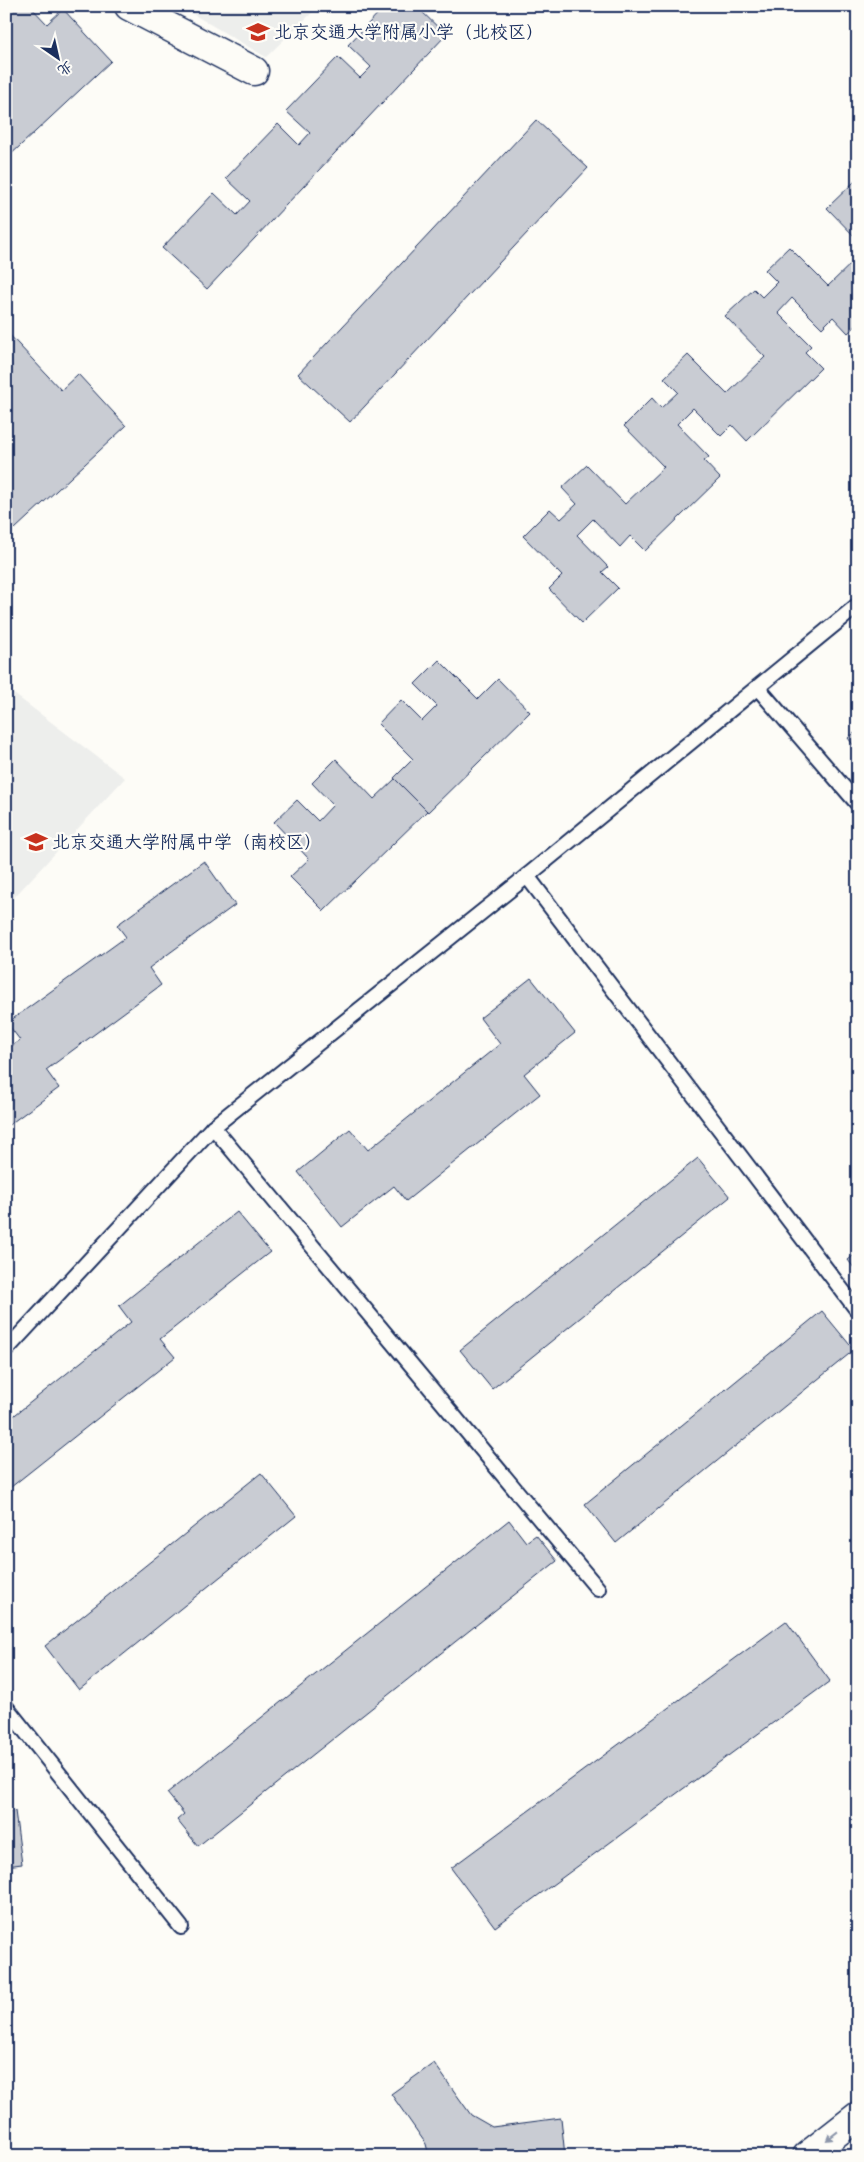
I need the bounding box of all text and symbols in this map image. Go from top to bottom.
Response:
school or university icon: 北京交通大学附属小学（北校区） [245,19,271,45]
place label: 北京交通大学附属小学（北校区） [274,21,544,43]
north arrow [32,32,82,82]
text: 北 [54,57,76,79]
school or university icon: 北京交通大学附属中学（南校区） [23,829,49,855]
place label: 北京交通大学附属中学（南校区） [52,831,322,853]
one-way arrow [825,2131,839,2141]

